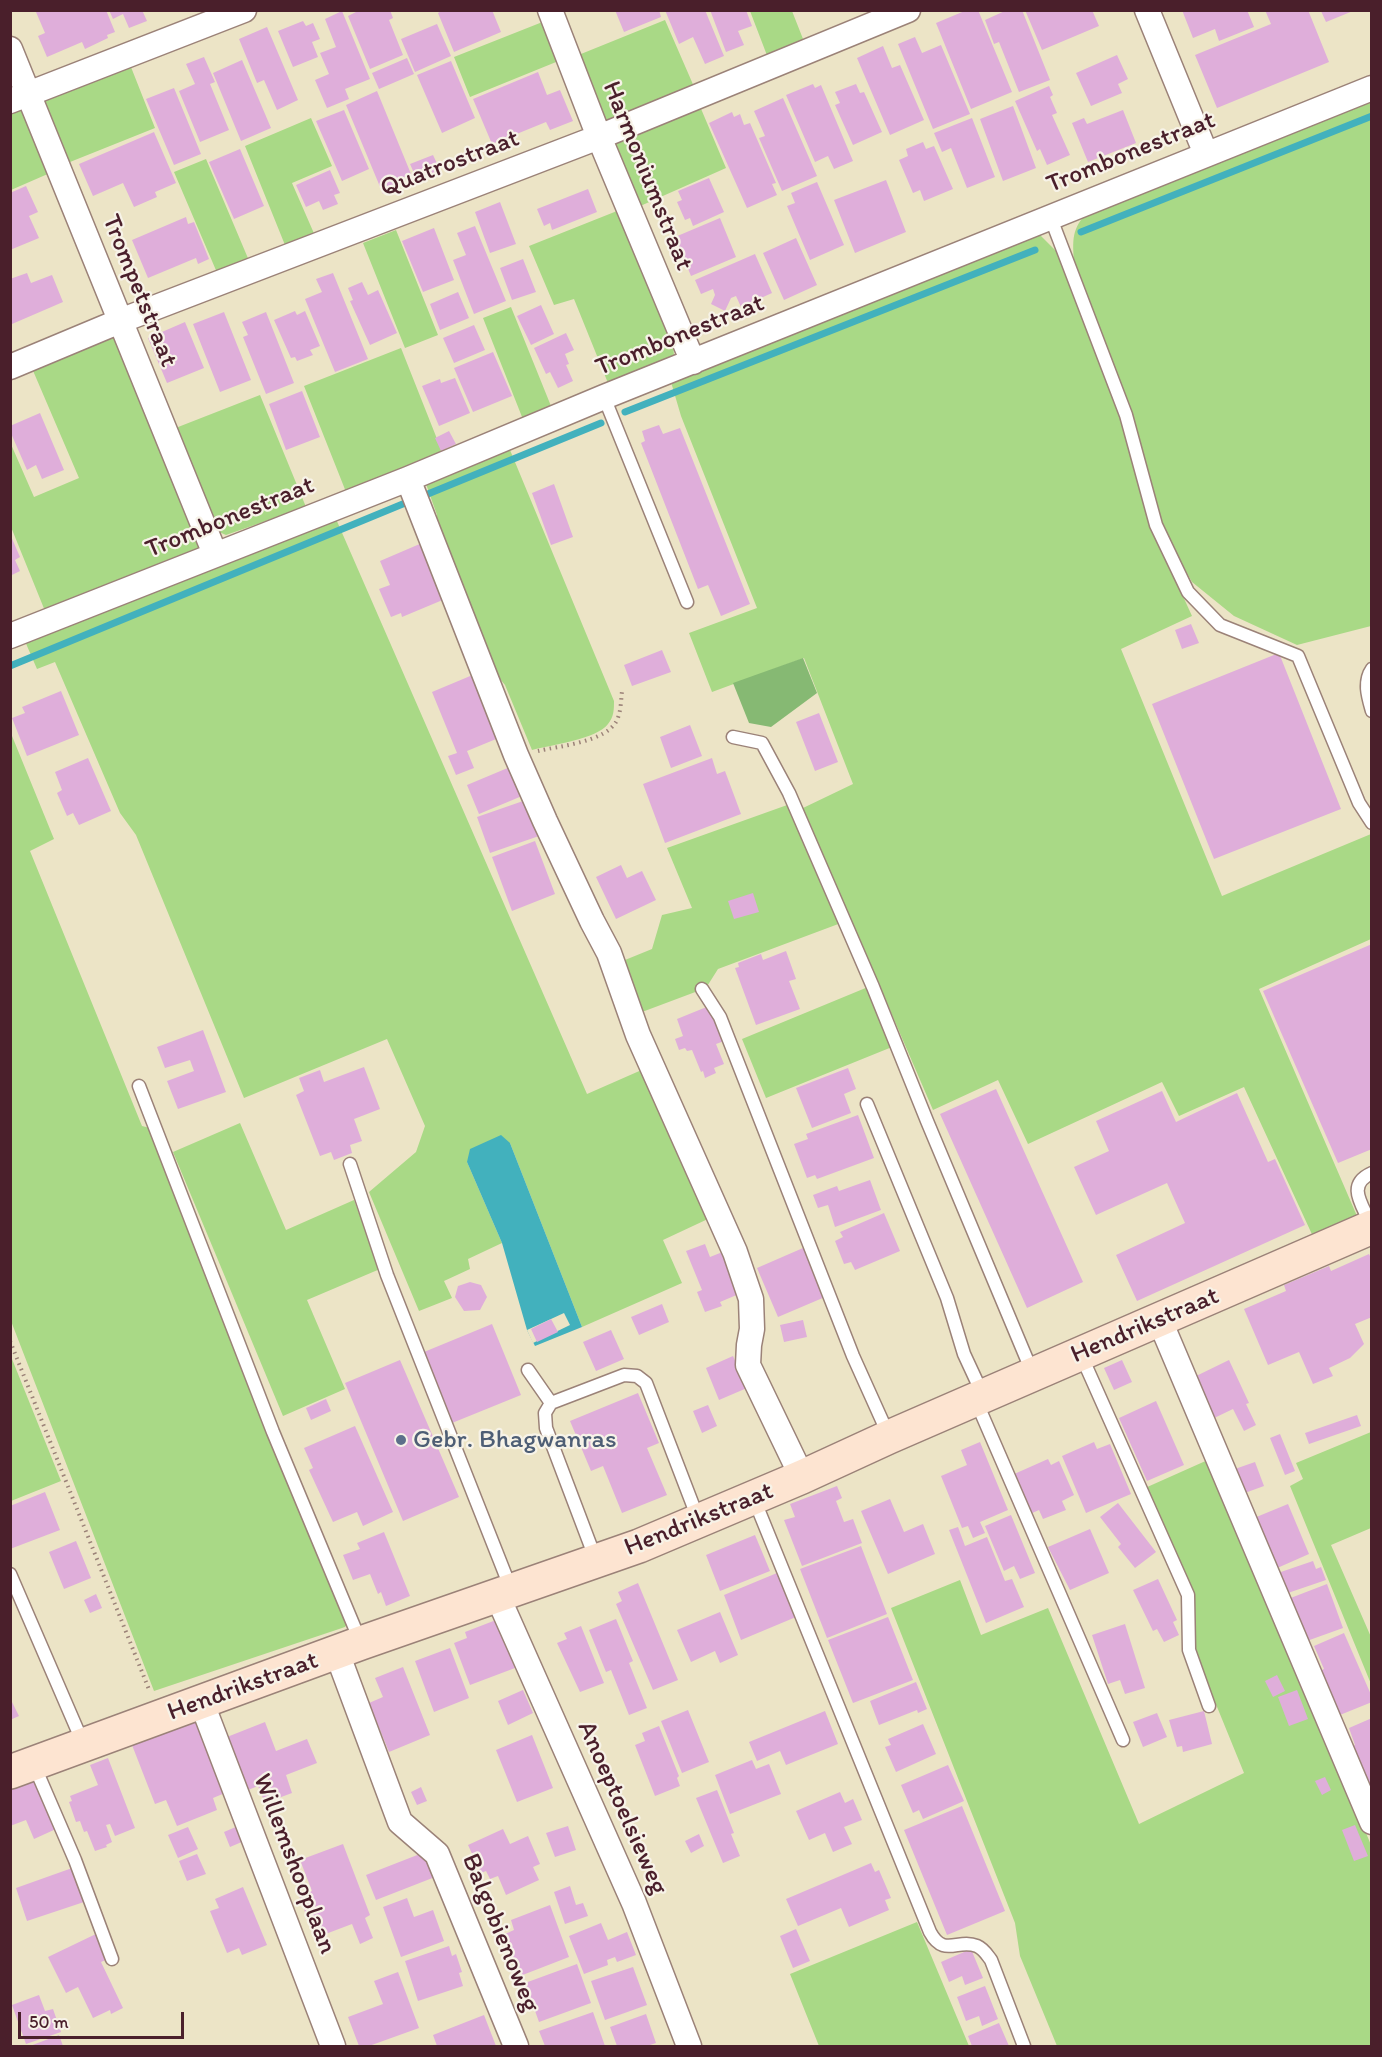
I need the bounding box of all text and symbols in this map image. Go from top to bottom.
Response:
street label: Harmoniumstraat [595,77,699,275]
street label: Trombonestraat [1042,105,1220,201]
street label: Quatrostraat [376,123,524,205]
street label: Trompetstraat [94,210,184,372]
street label: Trombonestraat [591,288,769,384]
street label: Trombonestraat [141,470,319,566]
street label: Hendrikstraat [1066,1281,1224,1371]
place label: Gebr. Bhagwanras [413,1424,617,1456]
marker: Gebr. Bhagwanras [394,1433,408,1447]
street label: Hendrikstraat [620,1476,778,1564]
street label: Hendrikstraat [164,1645,322,1729]
street label: Anoeptoelsieweg [570,1716,674,1900]
street label: Willemshooplaan [245,1769,343,1959]
street label: Balgobienoweg [454,1849,546,2017]
scale bar [21,2000,188,2038]
text: 50 m [29,2011,69,2033]

